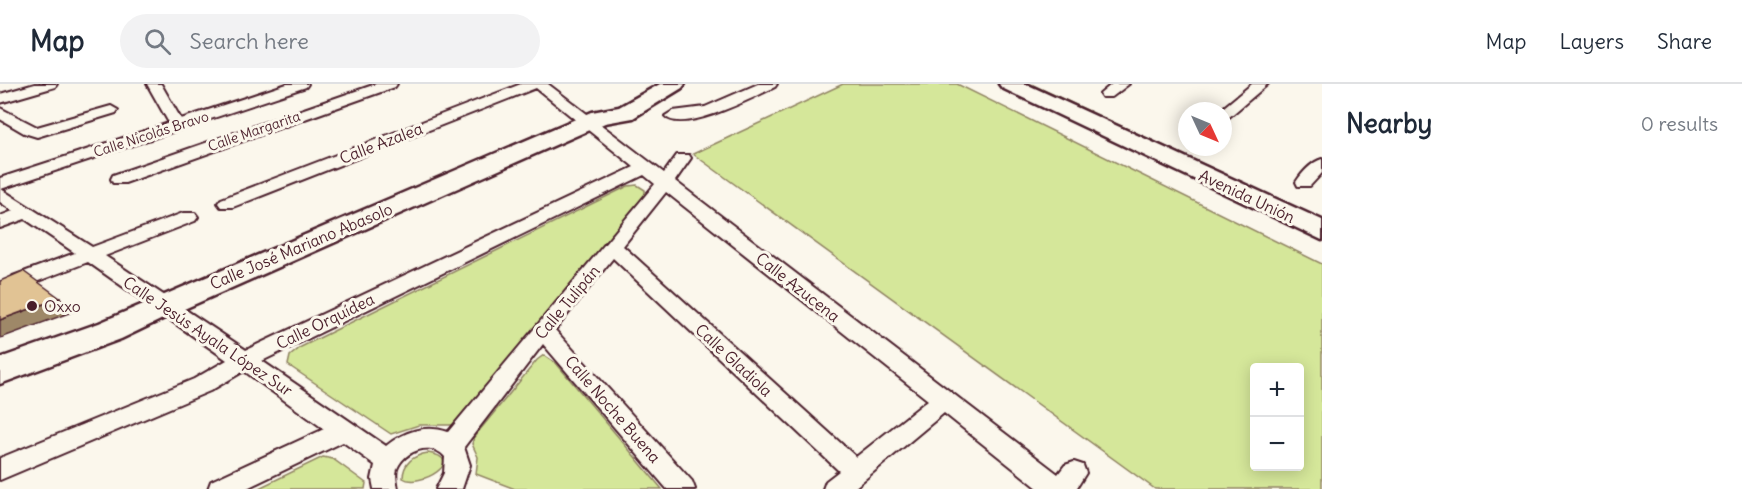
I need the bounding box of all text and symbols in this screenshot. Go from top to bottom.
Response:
search box [120,14,540,68]
text: Map [30,23,84,59]
icon: search [141,25,174,58]
text: Search here [189,27,309,55]
text: Map [1486,28,1526,55]
text: Layers [1559,28,1624,55]
text: Share [1657,28,1712,55]
north arrow [1178,102,1232,156]
street label: Calle Nicolás Bravo [91,107,211,161]
street label: Calle Margarita [205,107,303,155]
text: Nearby [1346,107,1432,140]
text: 0 results [1641,111,1718,136]
street label: Calle Azalea [337,118,425,168]
street label: Avenida Unión [1196,165,1298,227]
street label: Calle José Mariano Abasolo [207,198,395,294]
street label: Calle Azucena [752,248,844,326]
street label: Calle Tulipán [530,261,604,343]
street label: Calle Jesús Ayala López Sur [119,272,297,400]
street label: Calle Orquídea [273,289,377,353]
place label: Oxxo [44,296,81,316]
marker: Oxxo [25,299,39,313]
street label: Calle Gladiola [691,319,777,401]
street label: Calle Noche Buena [561,351,665,467]
map controls [1250,363,1304,471]
button: + [1250,363,1304,417]
button: − [1250,417,1304,471]

